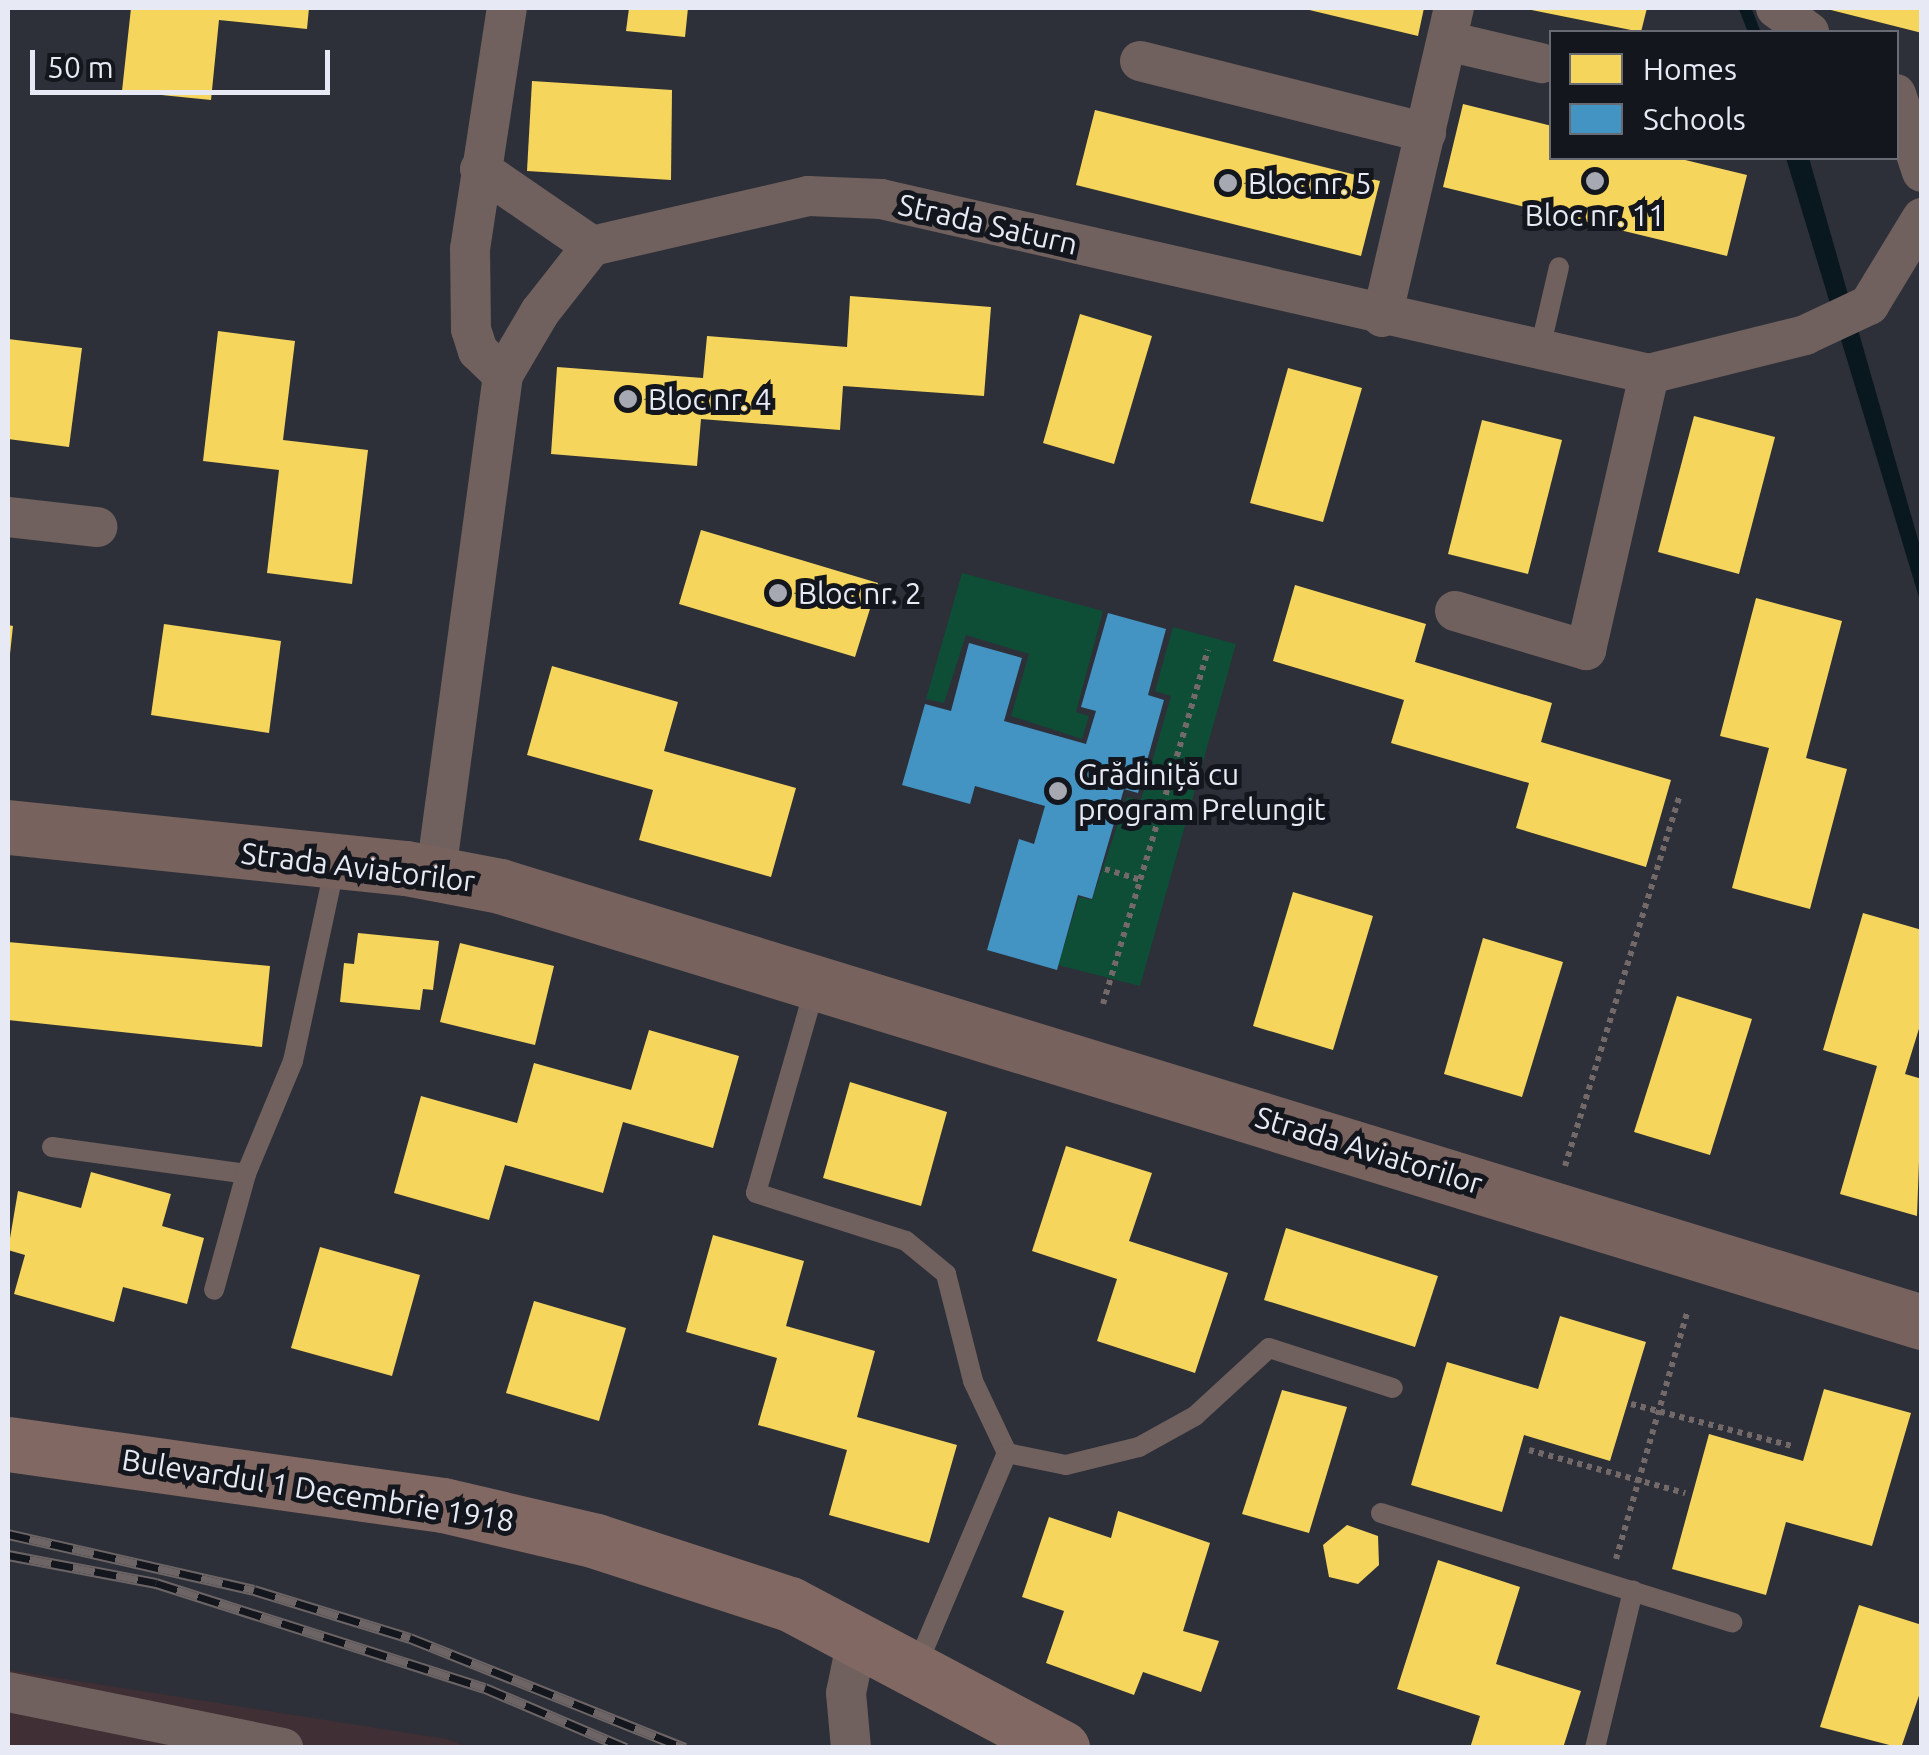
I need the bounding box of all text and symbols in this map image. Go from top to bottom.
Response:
scale bar [35,30,335,92]
legend [1549,30,1899,160]
text: 50 m [47,50,114,84]
text: Homes [1643,52,1737,86]
text: Schools [1643,102,1746,136]
place label: Bloc nr. 5 [1248,165,1372,201]
marker: Bloc nr. 11 [1584,170,1606,192]
marker: Bloc nr. 5 [1217,172,1239,194]
street label: Strada Saturn [895,186,1081,262]
place label: Bloc nr. 11 [1525,197,1665,233]
place label: Bloc nr. 4 [648,381,772,417]
marker: Bloc nr. 4 [617,388,639,410]
place label: Bloc nr. 2 [798,575,922,611]
marker: Bloc nr. 2 [767,582,789,604]
place label: Grădiniță cu program Prelungit [1078,756,1325,826]
marker: Grădiniță cu program Prelungit [1047,780,1069,802]
street label: Strada Aviatorilor [239,835,477,899]
street label: Strada Aviatorilor [1251,1098,1487,1202]
street label: Bulevardul 1 Decembrie 1918 [119,1441,517,1539]

